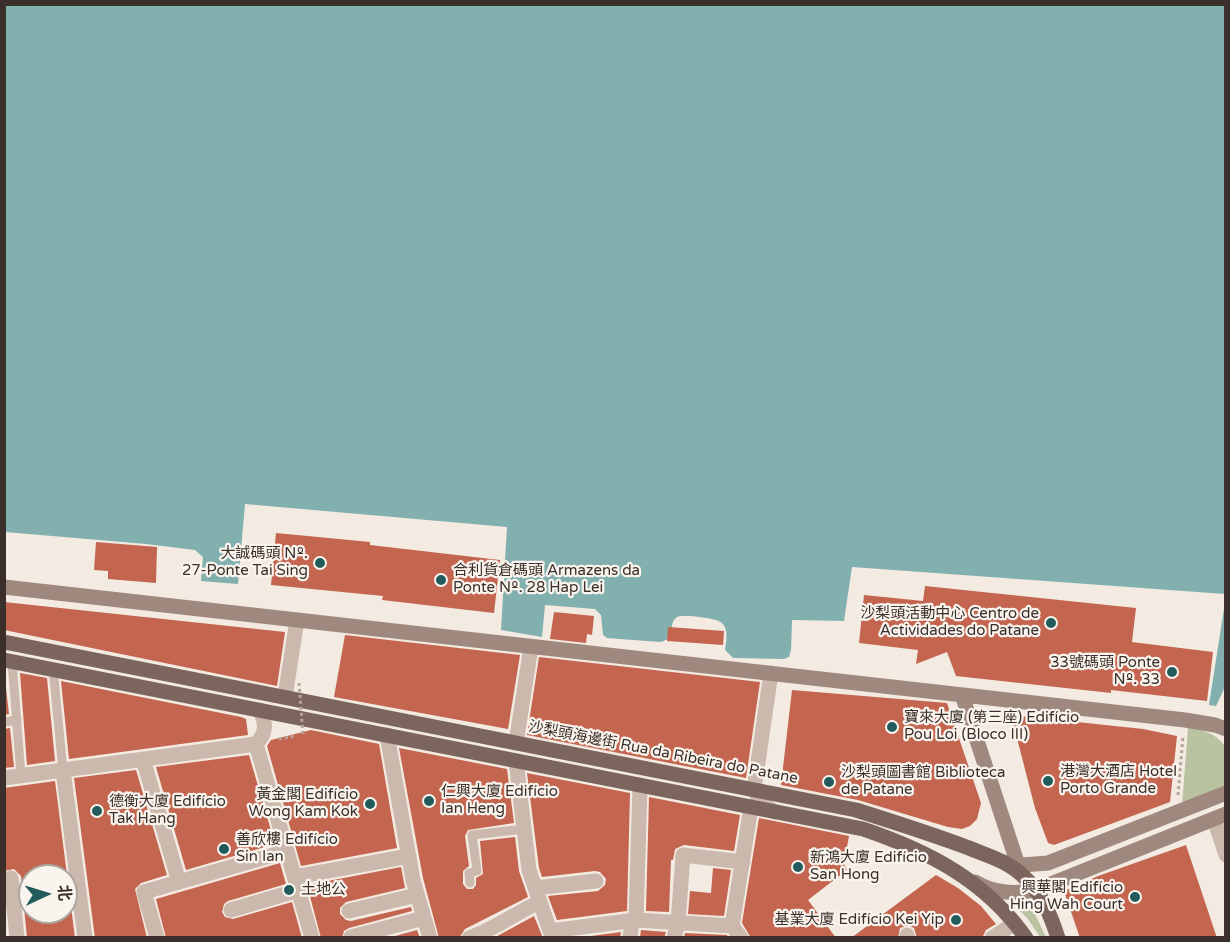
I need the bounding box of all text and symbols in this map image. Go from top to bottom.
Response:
place label: 大誠碼頭 Nº. 27-Ponte Tai Sing [182,545,308,580]
marker: 大誠碼頭 Nº. 27-Ponte Tai Sing [313,556,327,570]
place label: 合利貨倉碼頭 Armazens da Ponte Nº. 28 Hap Lei [453,562,640,597]
marker: 合利貨倉碼頭 Armazens da Ponte Nº. 28 Hap Lei [434,573,448,587]
place label: 沙梨頭活動中心 Centro de Actividades do Patane [860,605,1039,640]
marker: 沙梨頭活動中心 Centro de Actividades do Patane [1044,616,1058,630]
place label: 33號碼頭 Ponte Nº. 33 [1050,654,1160,689]
marker: 33號碼頭 Ponte Nº. 33 [1165,665,1179,679]
place label: 寶來大廈 (第三座) Edifício Pou Loi (Bloco III) [904,709,1079,744]
street label: 沙梨頭海邊街 Rua da Ribeira do Patane [527,718,799,788]
marker: 寶來大廈 (第三座) Edifício Pou Loi (Bloco III) [885,720,899,734]
place label: 港灣大酒店 Hotel Porto Grande [1060,763,1177,798]
place label: 沙梨頭圖書館 Biblioteca de Patane [841,764,1005,799]
marker: 港灣大酒店 Hotel Porto Grande [1041,774,1055,788]
marker: 沙梨頭圖書館 Biblioteca de Patane [822,775,836,789]
place label: 仁興大廈 Edifício Ian Heng [441,783,558,818]
place label: 黃金閣 Edifício Wong Kam Kok [248,786,358,821]
place label: 德衡大廈 Edifício Tak Hang [109,793,226,828]
marker: 仁興大廈 Edifício Ian Heng [422,794,436,808]
marker: 黃金閣 Edifício Wong Kam Kok [363,797,377,811]
marker: 德衡大廈 Edifício Tak Hang [90,804,104,818]
place label: 善欣樓 Edifício Sin Ian [236,831,338,866]
marker: 善欣樓 Edifício Sin Ian [217,842,231,856]
place label: 新鴻大廈 Edifício San Hong [810,849,927,884]
marker: 新鴻大廈 Edifício San Hong [791,860,805,874]
north arrow [18,864,78,924]
place label: 興華閣 Edifício Hing Wah Court [1010,879,1123,914]
place label: 土地公 [301,881,346,899]
marker: 土地公 [282,883,296,897]
text: 北 [53,884,74,902]
marker: 興華閣 Edifício Hing Wah Court [1128,890,1142,904]
place label: 基業大廈 Edifício Kei Yip [775,911,944,929]
marker: 基業大廈 Edifício Kei Yip [949,913,963,927]

